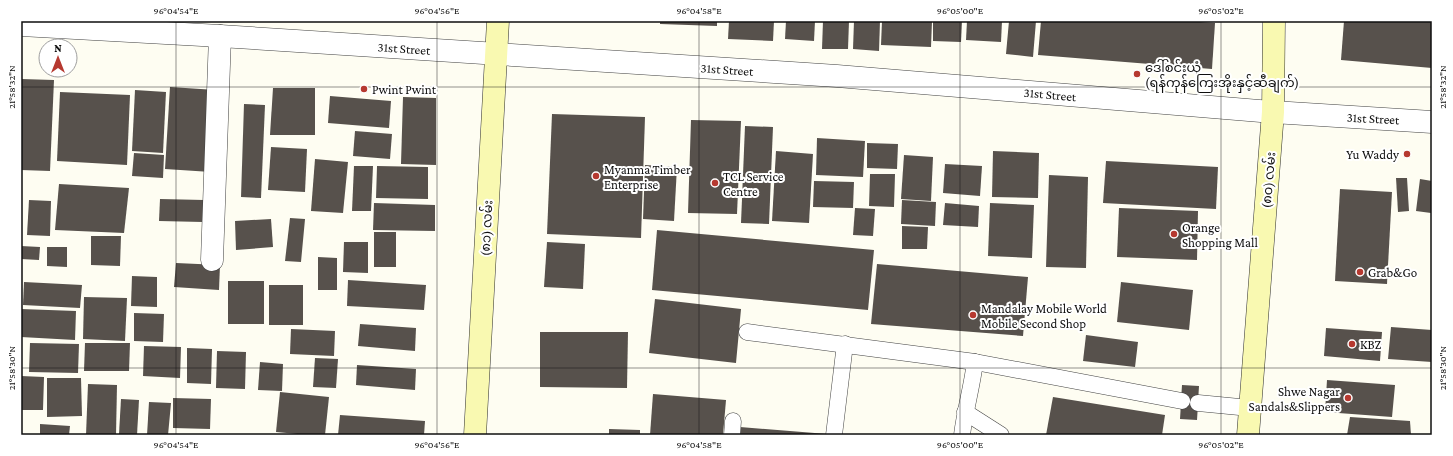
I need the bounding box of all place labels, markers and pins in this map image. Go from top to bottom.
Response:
place label: ဒေါ်စင်းယုံ (ရန်ကုန်ကြေးအိုးနှင့်ဆီချက်) [1145,59,1299,93]
marker: ဒေါ်စင်းယုံ (ရန်ကုန်ကြေးအိုးနှင့်ဆီချက်) [1132,69,1142,79]
place label: Pwint Pwint [372,82,437,97]
marker: Pwint Pwint [359,84,369,94]
place label: Yu Waddy [1346,147,1400,162]
marker: Yu Waddy [1402,149,1412,159]
place label: Myanma Timber Enterprise [604,162,691,192]
place label: TCL Service Centre [723,169,784,199]
marker: Myanma Timber Enterprise [591,171,601,181]
marker: TCL Service Centre [710,178,720,188]
place label: Orange Shopping Mall [1182,220,1258,250]
marker: Orange Shopping Mall [1169,229,1179,239]
place label: Grab&Go [1368,265,1417,280]
marker: Grab&Go [1355,267,1365,277]
place label: Mandalay Mobile World Mobile Second Shop [981,301,1107,331]
marker: Mandalay Mobile World Mobile Second Shop [968,310,978,320]
place label: KBZ [1360,337,1382,352]
marker: KBZ [1347,339,1357,349]
place label: Shwe Nagar Sandals&Slippers [1249,384,1340,414]
marker: Shwe Nagar Sandals&Slippers [1343,393,1353,403]

